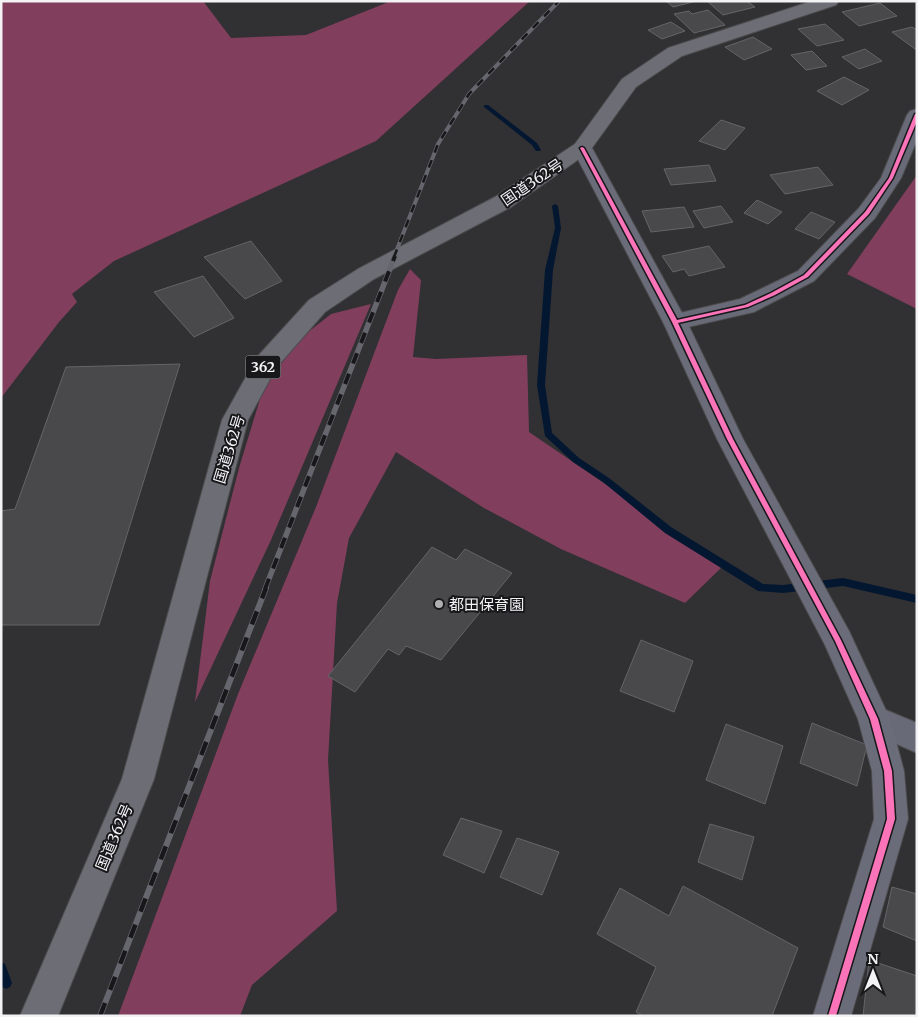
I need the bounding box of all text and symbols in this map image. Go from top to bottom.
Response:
street label: 国道362号 [497,154,567,210]
road number: 362 [246,356,280,378]
street label: 国道362号 [210,412,248,486]
place label: 都田保育園 [449,595,524,614]
marker: 都田保育園 [433,598,445,610]
street label: 国道362号 [91,801,137,873]
north arrow [848,947,898,997]
text: N [867,950,879,968]

